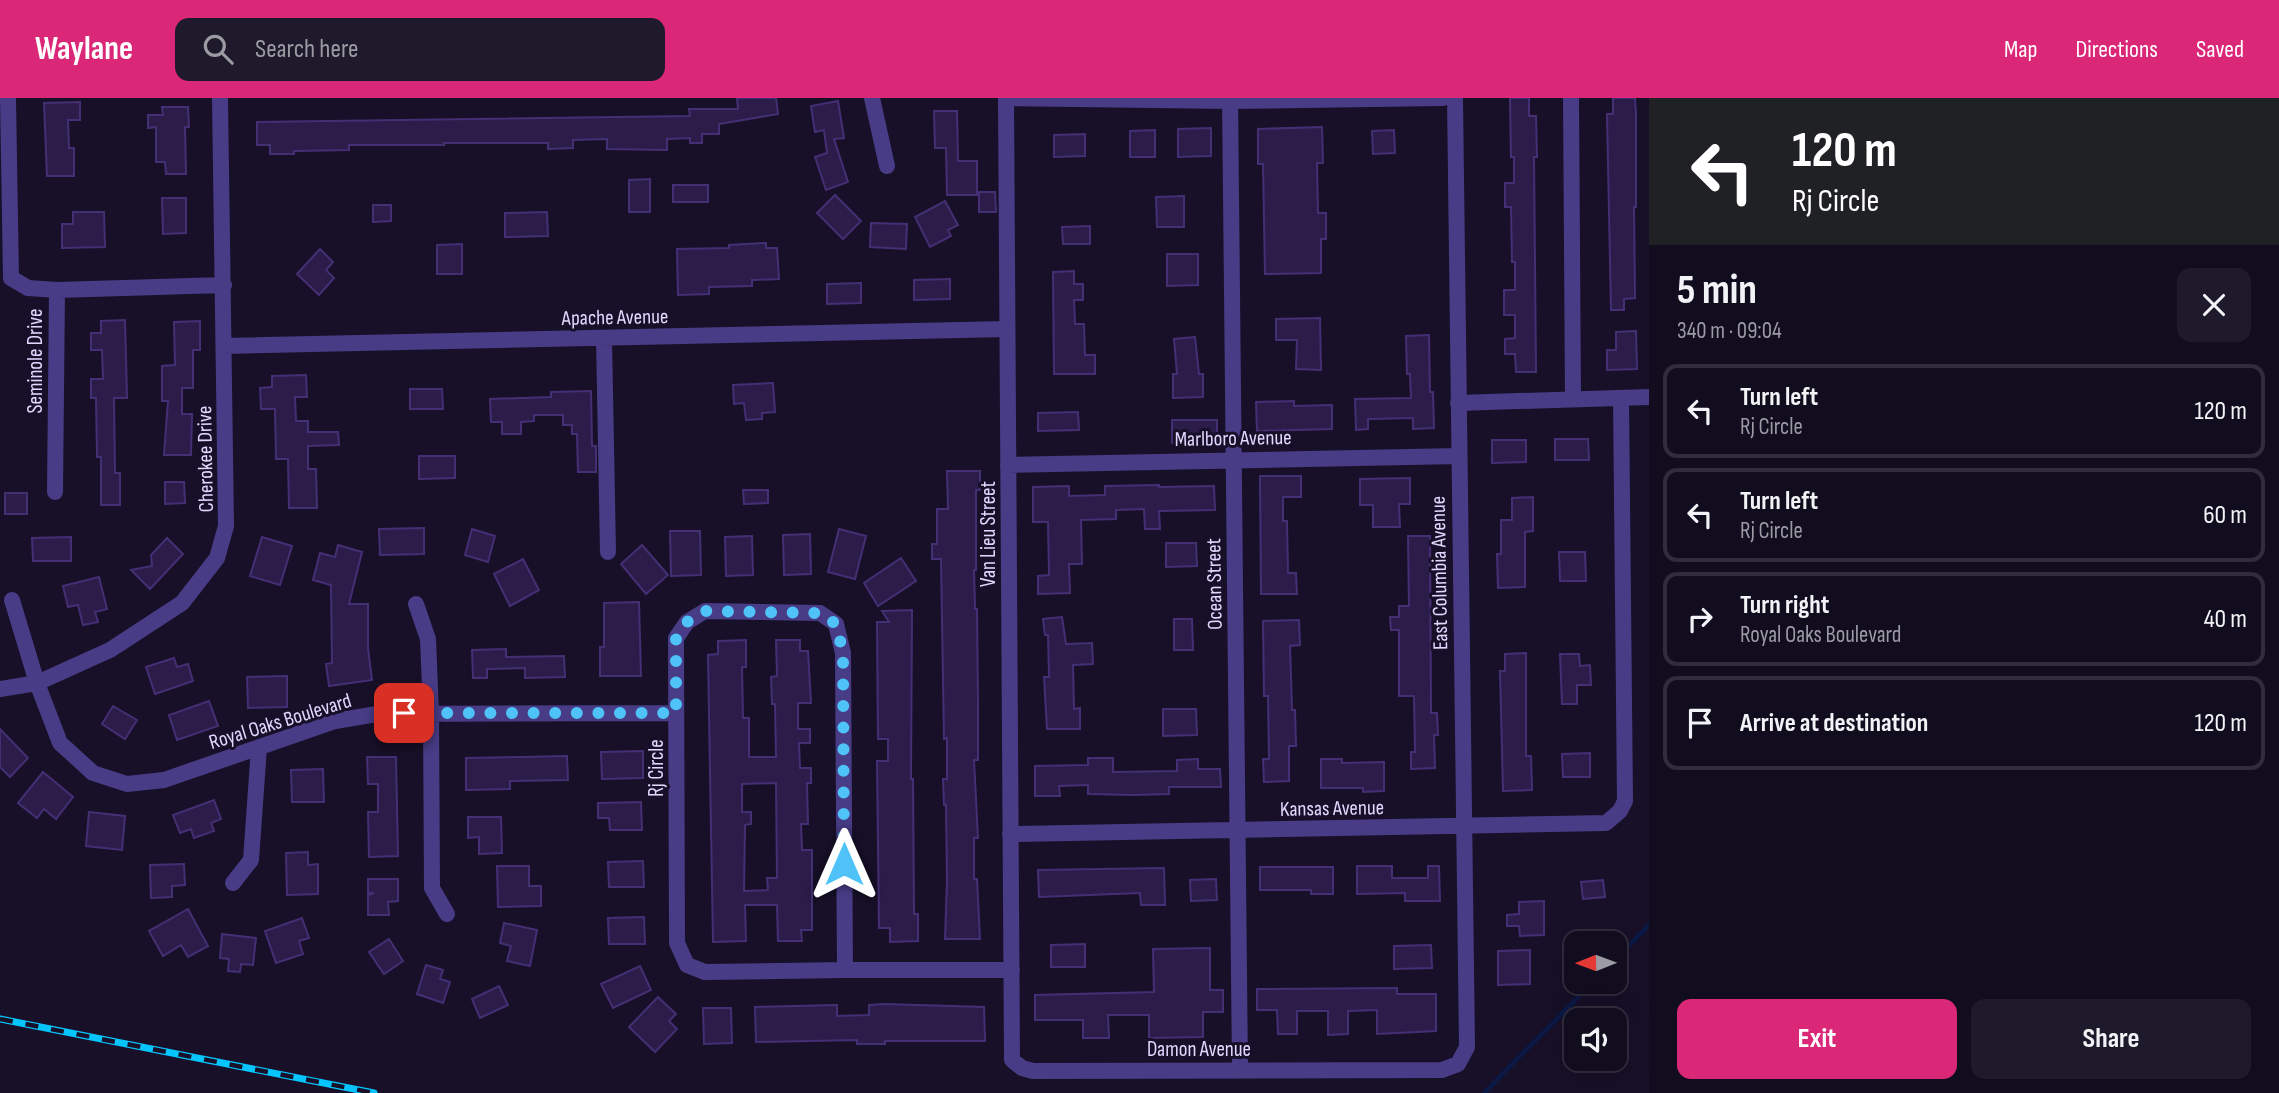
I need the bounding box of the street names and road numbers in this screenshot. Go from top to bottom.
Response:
street label: Apache Avenue [560,304,669,331]
street label: Seminole Drive [23,309,48,413]
street label: Cherokee Drive [192,405,219,513]
street label: Marlboro Avenue [1174,425,1292,452]
street label: Van Lieu Street [976,481,1001,587]
street label: East Columbia Avenue [1426,496,1453,650]
street label: Ocean Street [1201,538,1228,630]
street label: Royal Oaks Boulevard [206,688,354,755]
street label: Rj Circle [644,739,669,797]
street label: Kansas Avenue [1280,795,1384,822]
street label: Damon Avenue [1147,1037,1251,1062]

